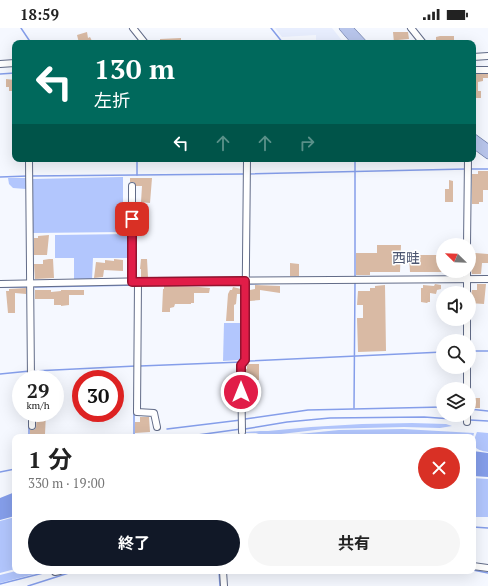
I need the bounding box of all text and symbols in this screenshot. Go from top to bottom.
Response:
text: 18:59 [20,4,59,24]
text: 130 m [94,50,175,87]
icon: left [28,56,80,108]
text: 左折 [94,88,130,112]
icon: left [170,132,192,154]
icon: ahead [212,132,234,154]
icon: ahead [254,132,276,154]
icon: right [296,132,318,154]
pin [115,202,149,236]
icon: arrive [121,208,143,230]
north arrow [436,238,476,278]
map controls [436,238,476,422]
district label: 西畦 [392,248,420,267]
button: sound [436,286,476,326]
button: search [436,334,476,374]
speed limit sign: 30 [72,370,124,422]
position arrow [220,371,262,413]
text: 29 [27,377,49,404]
button: layers [436,382,476,422]
text: km/h [26,399,50,412]
text: 1 分 [28,443,72,475]
button: close [418,447,460,489]
text: 330 m · 19:00 [28,474,105,492]
button: 終了 [28,520,240,566]
button: 共有 [248,520,460,566]

